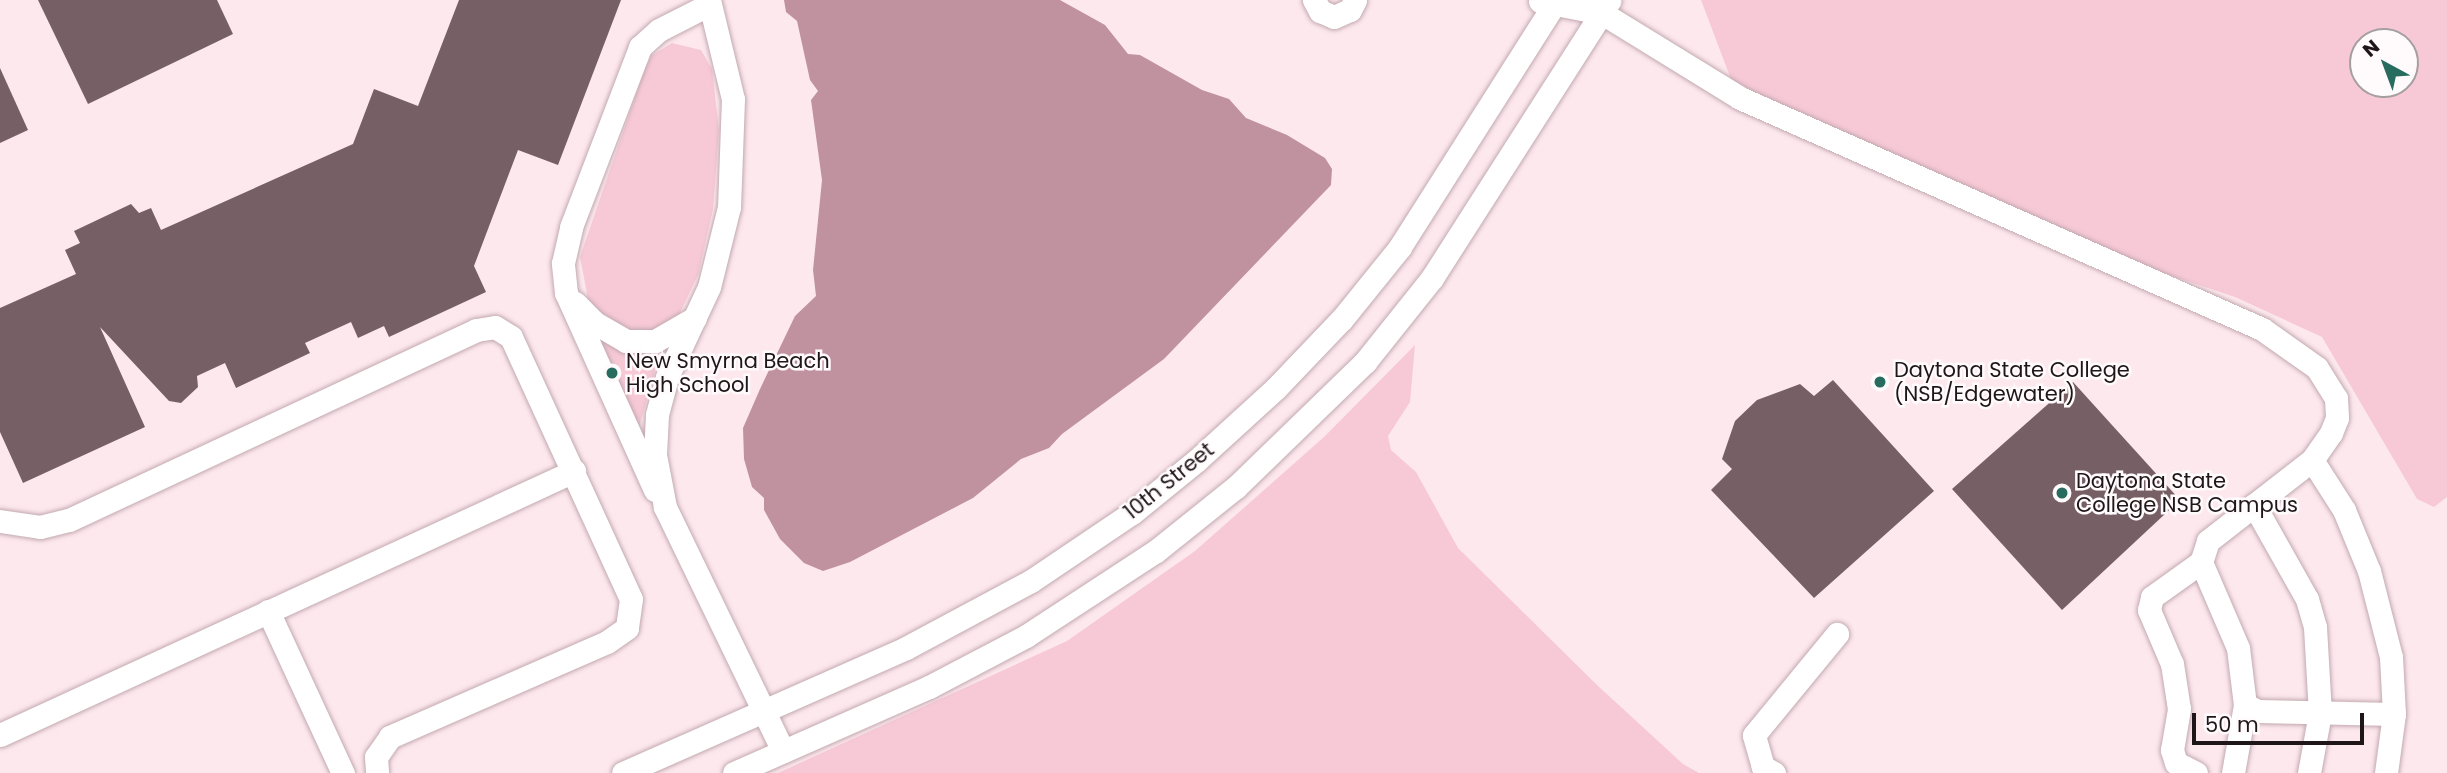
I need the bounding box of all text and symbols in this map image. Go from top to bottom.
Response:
north arrow [2349,28,2419,98]
text: N [2357,33,2385,63]
place label: New Smyrna Beach High School [626,348,830,398]
place label: Daytona State College (NSB/Edgewater) [1894,357,2130,407]
marker: New Smyrna Beach High School [604,365,620,381]
marker: Daytona State College (NSB/Edgewater) [1872,374,1888,390]
street label: 10th Street [1119,437,1219,525]
place label: Daytona State College NSB Campus [2076,468,2298,518]
marker: Daytona State College NSB Campus [2054,485,2070,501]
scale bar [2195,700,2366,744]
text: 50 m [2205,710,2259,739]

